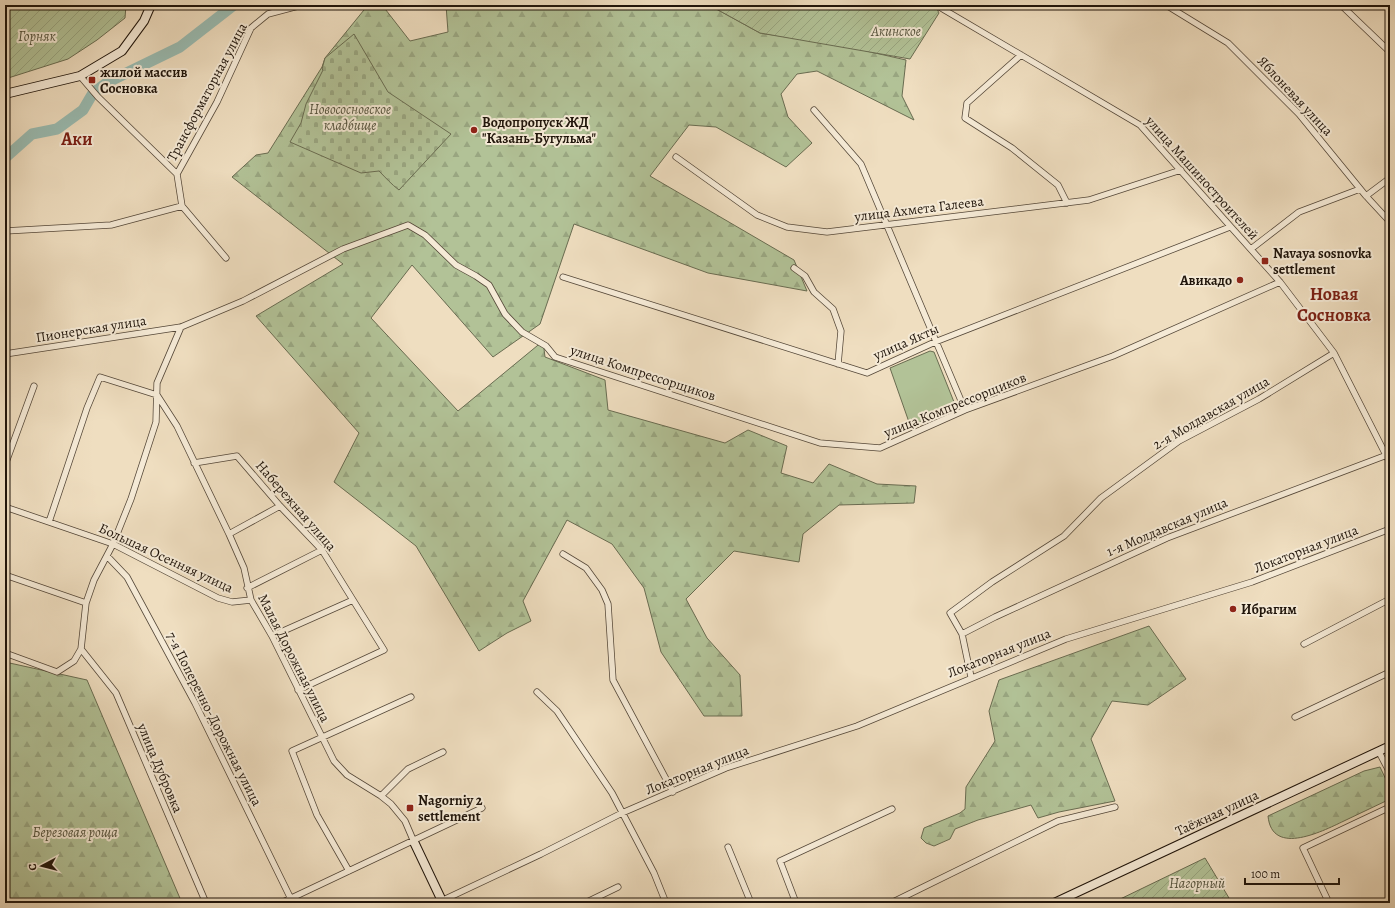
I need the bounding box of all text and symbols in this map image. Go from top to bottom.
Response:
street label: Трансформаторная улица [162,19,252,165]
park label: Акинское [870,22,921,41]
park label: Горняк [18,27,56,46]
street label: Яблоневая улица [1253,52,1337,140]
place label: жилой массив Сосновка [100,63,187,98]
marker: жилой массив Сосновка [87,75,97,85]
park label: Новососновское кладбище [309,100,391,135]
street label: улица Машиностроителей [1141,111,1263,244]
place label: Водопропуск ЖД "Казань-Бугульма" [482,113,596,148]
marker: Водопропуск ЖД "Казань-Бугульма" [469,125,479,135]
district label: Аки [60,127,93,151]
street label: улица Ахмета Галеева [852,192,985,226]
place label: Navaya sosnovka settlement [1273,244,1372,279]
marker: Navaya sosnovka settlement [1260,256,1270,266]
place label: Авикадо [1179,271,1232,290]
marker: Авикадо [1235,275,1245,285]
district label: Новая Сосновка [1297,282,1372,327]
street label: Пионерская улица [34,311,148,347]
street label: улица Якты [869,319,942,365]
street label: улица Компрессорщиков [567,340,718,406]
street label: улица Компрессорщиков [880,368,1029,443]
street label: 2-я Молдавская улица [1149,372,1273,454]
street label: Набережная улица [251,457,341,556]
street label: 1-я Молдавская улица [1104,493,1231,561]
street label: Большая Осенняя улица [96,518,237,598]
street label: Локаторная улица [1251,520,1361,578]
street label: Малая Дорожная улица [253,591,335,726]
place label: Ибрагим [1241,600,1297,619]
marker: Ибрагим [1228,604,1238,614]
street label: Локаторная улица [944,623,1054,682]
street label: 7-я Поперечно-Дорожная улица [162,629,267,810]
street label: улица Дубровка [132,719,188,816]
street label: Локаторная улица [642,740,752,799]
street label: Таёжная улица [1172,785,1262,841]
place label: Nagorniy 2 settlement [418,791,483,826]
marker: Nagorniy 2 settlement [405,803,415,813]
park label: Березовая роща [32,823,118,842]
north arrow [22,846,62,886]
scale bar [1245,860,1339,886]
text: С [25,863,40,871]
text: 100 m [1251,866,1280,882]
park label: Нагорный [1169,874,1225,893]

